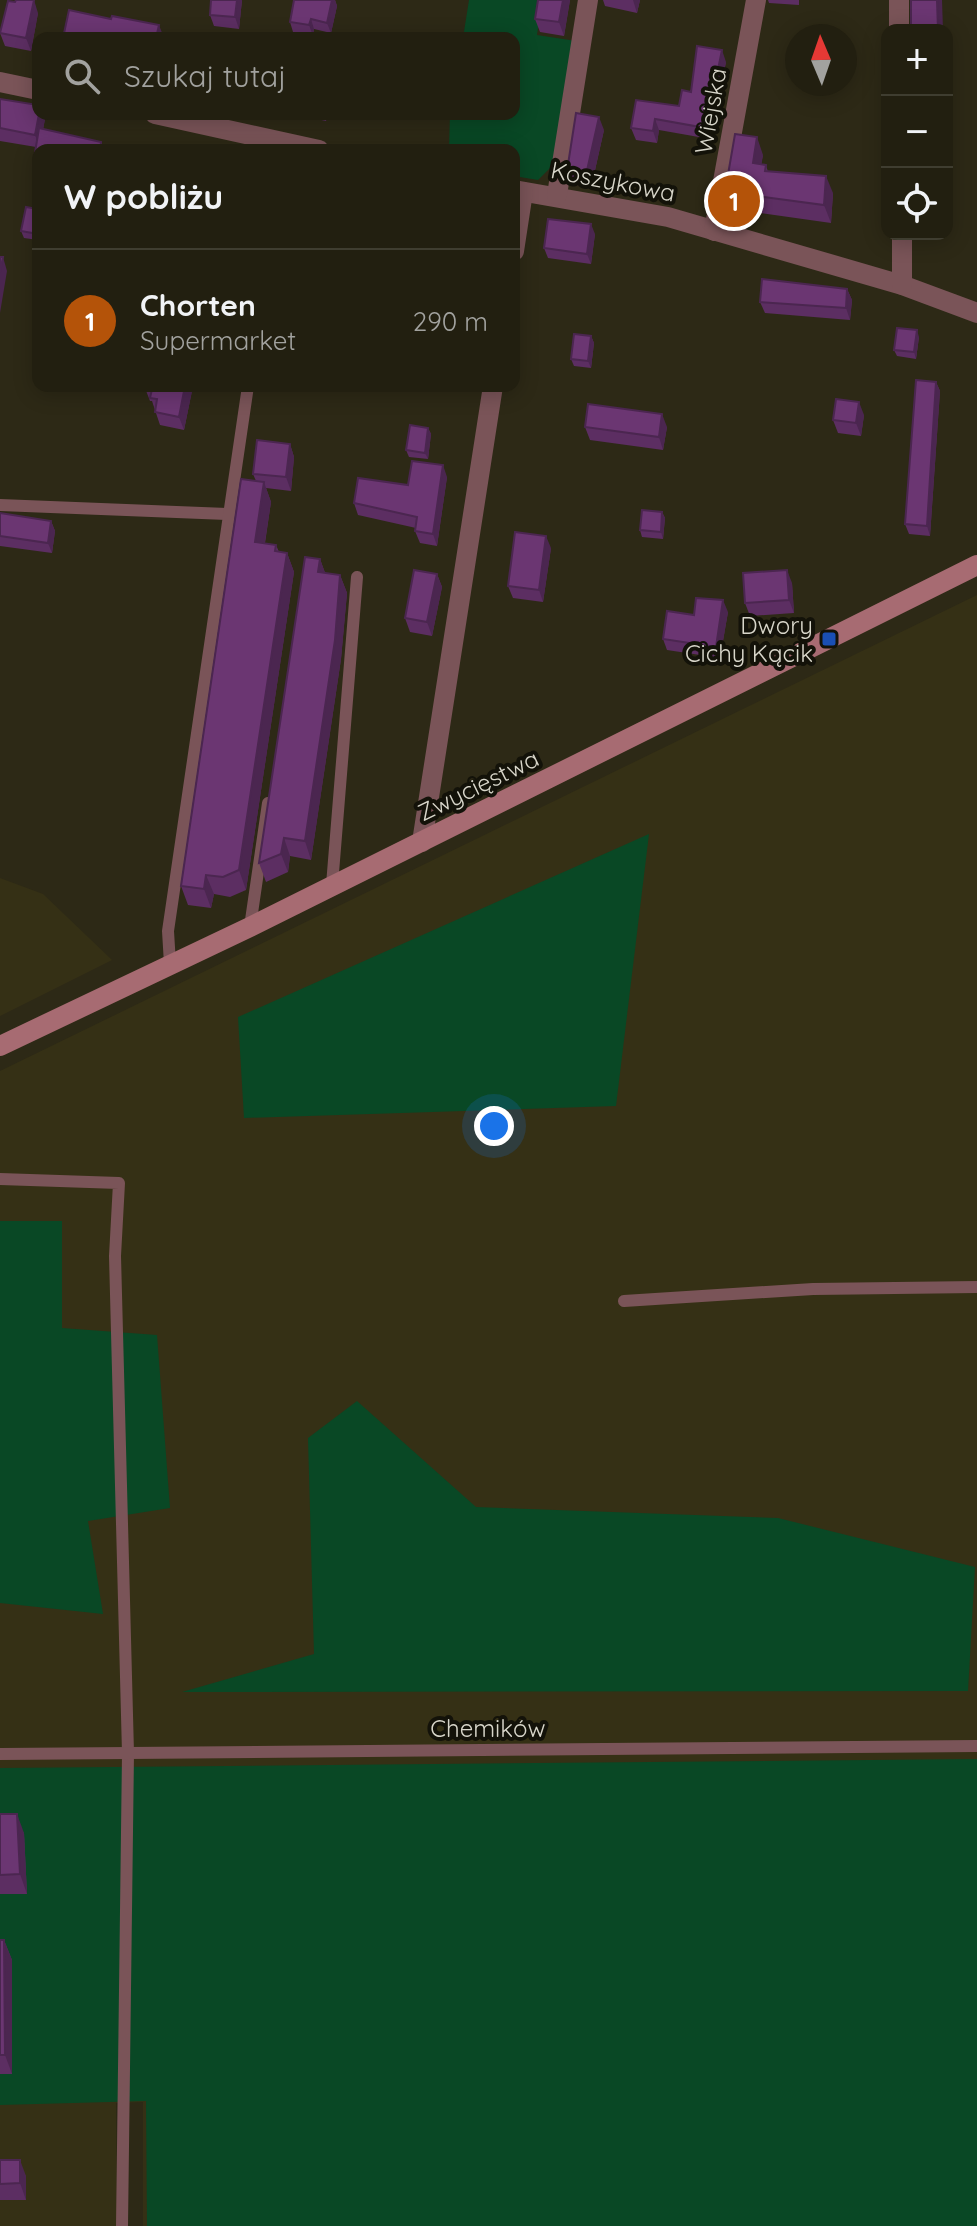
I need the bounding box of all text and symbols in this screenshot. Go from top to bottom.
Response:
north arrow [785,24,857,96]
map controls [881,24,953,240]
button: + [881,24,953,96]
search box [32,32,520,120]
icon: search [60,54,104,98]
text: Szukaj tutaj [124,57,286,95]
street label: Wiejska [688,66,732,156]
button: − [881,96,953,168]
street label: Koszykowa [548,154,678,208]
button: locate [881,168,953,240]
pin: 1 [708,171,760,231]
text: W pobliżu [64,175,223,218]
text: Chorten [140,286,256,324]
text: 1 [85,305,95,338]
text: 290 m [413,305,488,338]
text: Supermarket [140,324,296,357]
place label: Dwory Cichy Kącik [685,610,813,668]
marker: Dwory Cichy Kącik [820,630,838,648]
street label: Zwycięstwa [412,743,544,827]
your location [474,1106,514,1146]
street label: Chemików [430,1713,546,1743]

